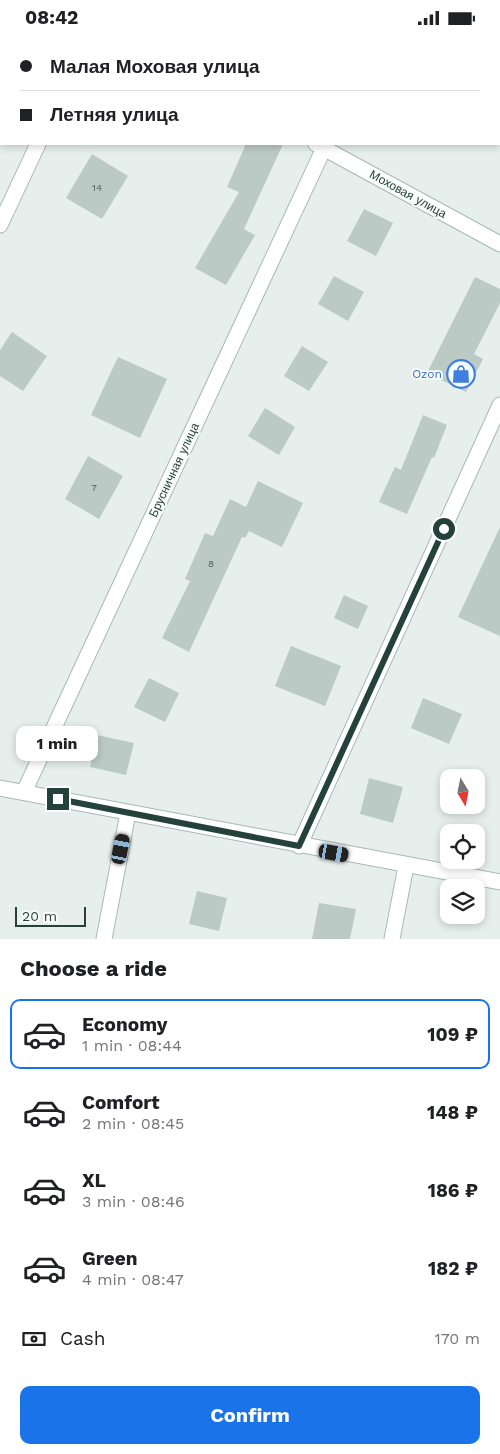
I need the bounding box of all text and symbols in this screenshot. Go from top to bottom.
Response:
text: 08:42 [25,6,78,29]
text: Малая Моховая улица [50,55,260,78]
text: Летняя улица [50,103,179,126]
street label: Моховая улица [367,167,449,221]
house number: 14 [92,182,102,193]
shop icon: Ozon [446,359,476,389]
place label: Ozon [412,367,442,381]
street label: Брусничная улица [146,420,202,520]
house number: 7 [91,482,97,493]
route start [433,518,455,540]
house number: 8 [208,558,214,569]
callout: 1 min [17,727,99,761]
text: 1 min [36,734,78,753]
north arrow [440,769,485,814]
map controls [440,769,485,924]
route end [47,788,69,810]
button: locate [440,824,485,869]
car [110,833,131,865]
car [317,843,350,863]
button: layers [440,879,485,924]
scale bar [15,904,86,927]
text: 20 m [22,908,57,924]
text: Choose a ride [20,956,167,981]
icon: car [22,1012,67,1057]
text: Economy [82,1013,167,1036]
text: 109 ₽ [427,1023,478,1046]
text: 1 min · 08:44 [82,1036,182,1055]
icon: car [22,1090,67,1135]
text: Comfort [82,1091,160,1114]
text: 148 ₽ [427,1101,478,1124]
text: 2 min · 08:45 [82,1114,184,1133]
icon: car [22,1168,67,1213]
text: XL [82,1169,106,1192]
text: 186 ₽ [428,1179,478,1202]
text: 3 min · 08:46 [82,1192,185,1211]
icon: car [22,1246,67,1291]
text: Green [82,1247,138,1270]
text: 182 ₽ [428,1257,478,1280]
text: 4 min · 08:47 [82,1270,184,1289]
icon: cash [20,1325,48,1353]
text: Cash [60,1327,106,1350]
text: 170 m [434,1329,480,1348]
button: Confirm [20,1386,480,1444]

